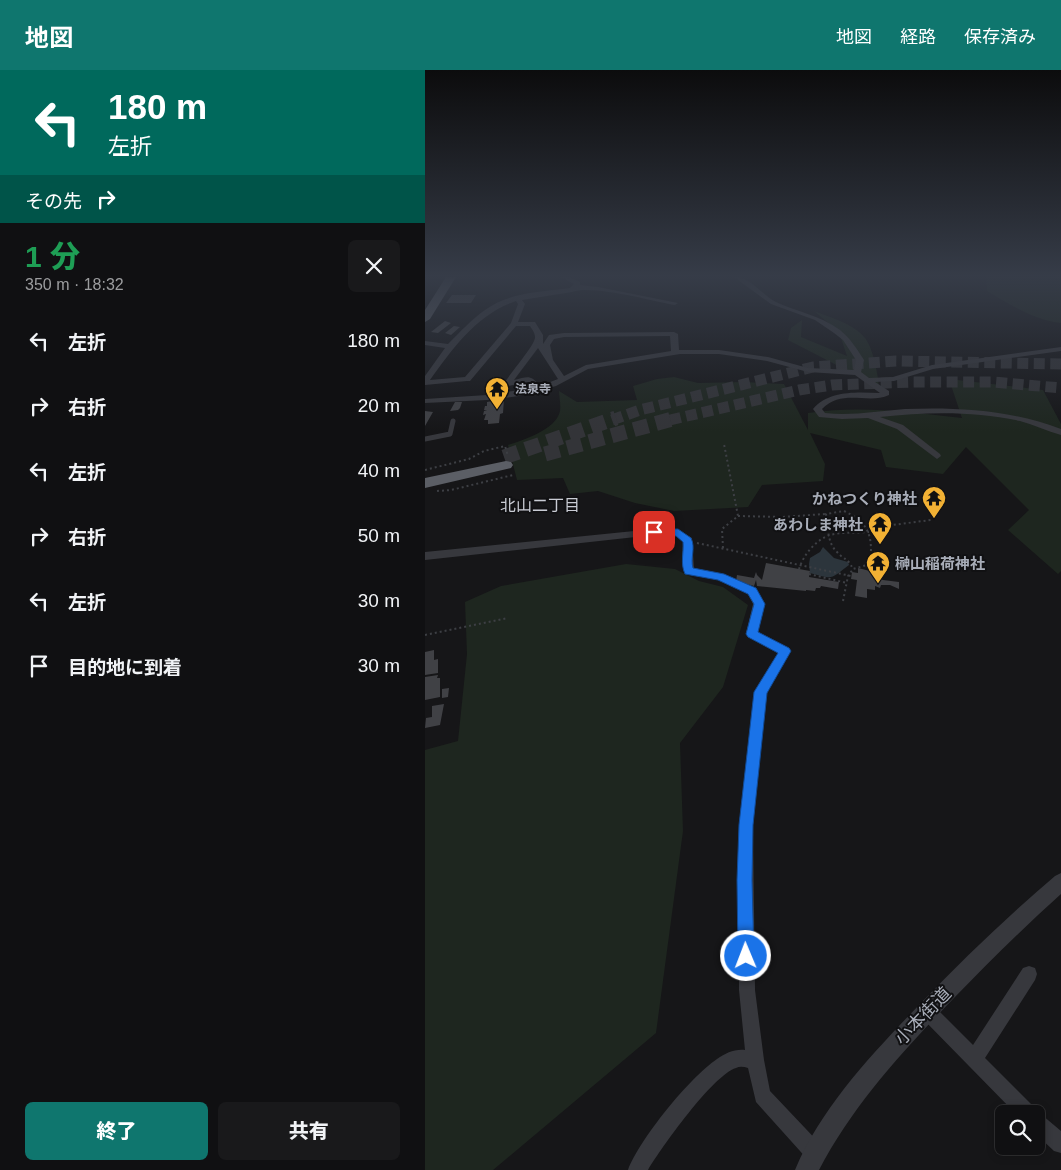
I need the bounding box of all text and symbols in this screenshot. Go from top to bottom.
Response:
text: 地図 [25,24,73,51]
text: 地図 [836,27,872,47]
text: 経路 [900,27,936,47]
text: 保存済み [964,27,1036,47]
text: 180 m [108,87,207,126]
icon: left [25,90,90,155]
text: 左折 [108,134,152,159]
icon: right [92,185,120,213]
text: その先 [25,191,82,212]
text: 1 分 [25,240,80,273]
button: close [348,240,400,292]
text: 350 m · 18:32 [25,276,124,293]
icon: left [25,327,53,355]
text: 180 m [347,330,400,351]
text: 左折 [68,332,106,353]
temple icon: 法泉寺 [484,376,510,410]
place label: 法泉寺 [515,382,551,396]
icon: right [25,392,53,420]
text: 20 m [358,395,400,416]
text: 右折 [68,397,106,418]
icon: left [25,457,53,485]
text: 40 m [358,460,400,481]
text: 左折 [68,462,106,483]
temple icon: かねつくり神社 [921,485,947,519]
place label: かねつくり神社 [812,490,917,507]
district label: 北山二丁目 [500,497,580,514]
pin [633,511,675,553]
temple icon: あわしま神社 [867,511,893,545]
place label: あわしま神社 [773,516,863,533]
icon: arrive [640,518,668,546]
icon: right [25,522,53,550]
text: 50 m [358,525,400,546]
text: 右折 [68,527,106,548]
temple icon: 榊山稲荷神社 [865,550,891,584]
place label: 榊山稲荷神社 [895,555,985,572]
icon: left [25,587,53,615]
text: 30 m [358,590,400,611]
text: 左折 [68,592,106,613]
icon: arrive [25,652,53,680]
text: 30 m [358,655,400,676]
text: 目的地に到着 [68,657,182,678]
position arrow [719,929,771,981]
street label: 小本街道 [891,983,955,1049]
button: 終了 [25,1102,208,1160]
button: 共有 [218,1102,400,1160]
map controls [995,1105,1045,1155]
button: search [995,1105,1045,1155]

